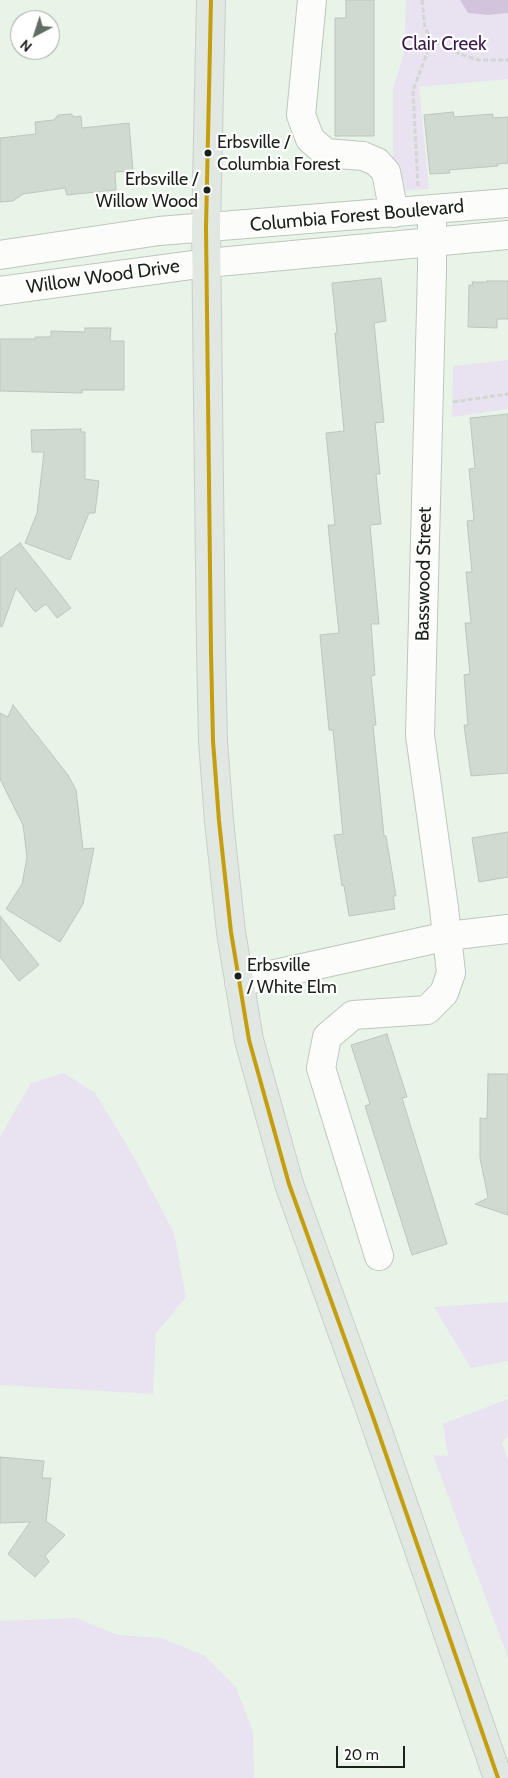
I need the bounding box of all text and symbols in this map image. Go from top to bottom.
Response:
north arrow [10,10,60,60]
park label: Clair Creek [402,33,486,55]
text: N [16,36,36,56]
place label: Erbsville / Columbia Forest [217,132,340,174]
marker: Erbsville / Columbia Forest [203,148,213,158]
place label: Erbsville / Willow Wood [96,169,198,212]
marker: Erbsville / Willow Wood [202,185,212,195]
street label: Columbia Forest Boulevard [249,195,465,237]
street label: Willow Wood Drive [25,255,181,299]
street label: Basswood Street [411,507,437,641]
place label: Erbsville / White Elm [247,955,337,998]
marker: Erbsville / White Elm [233,971,243,981]
scale bar [338,1736,407,1768]
text: 20 m [344,1746,379,1764]

